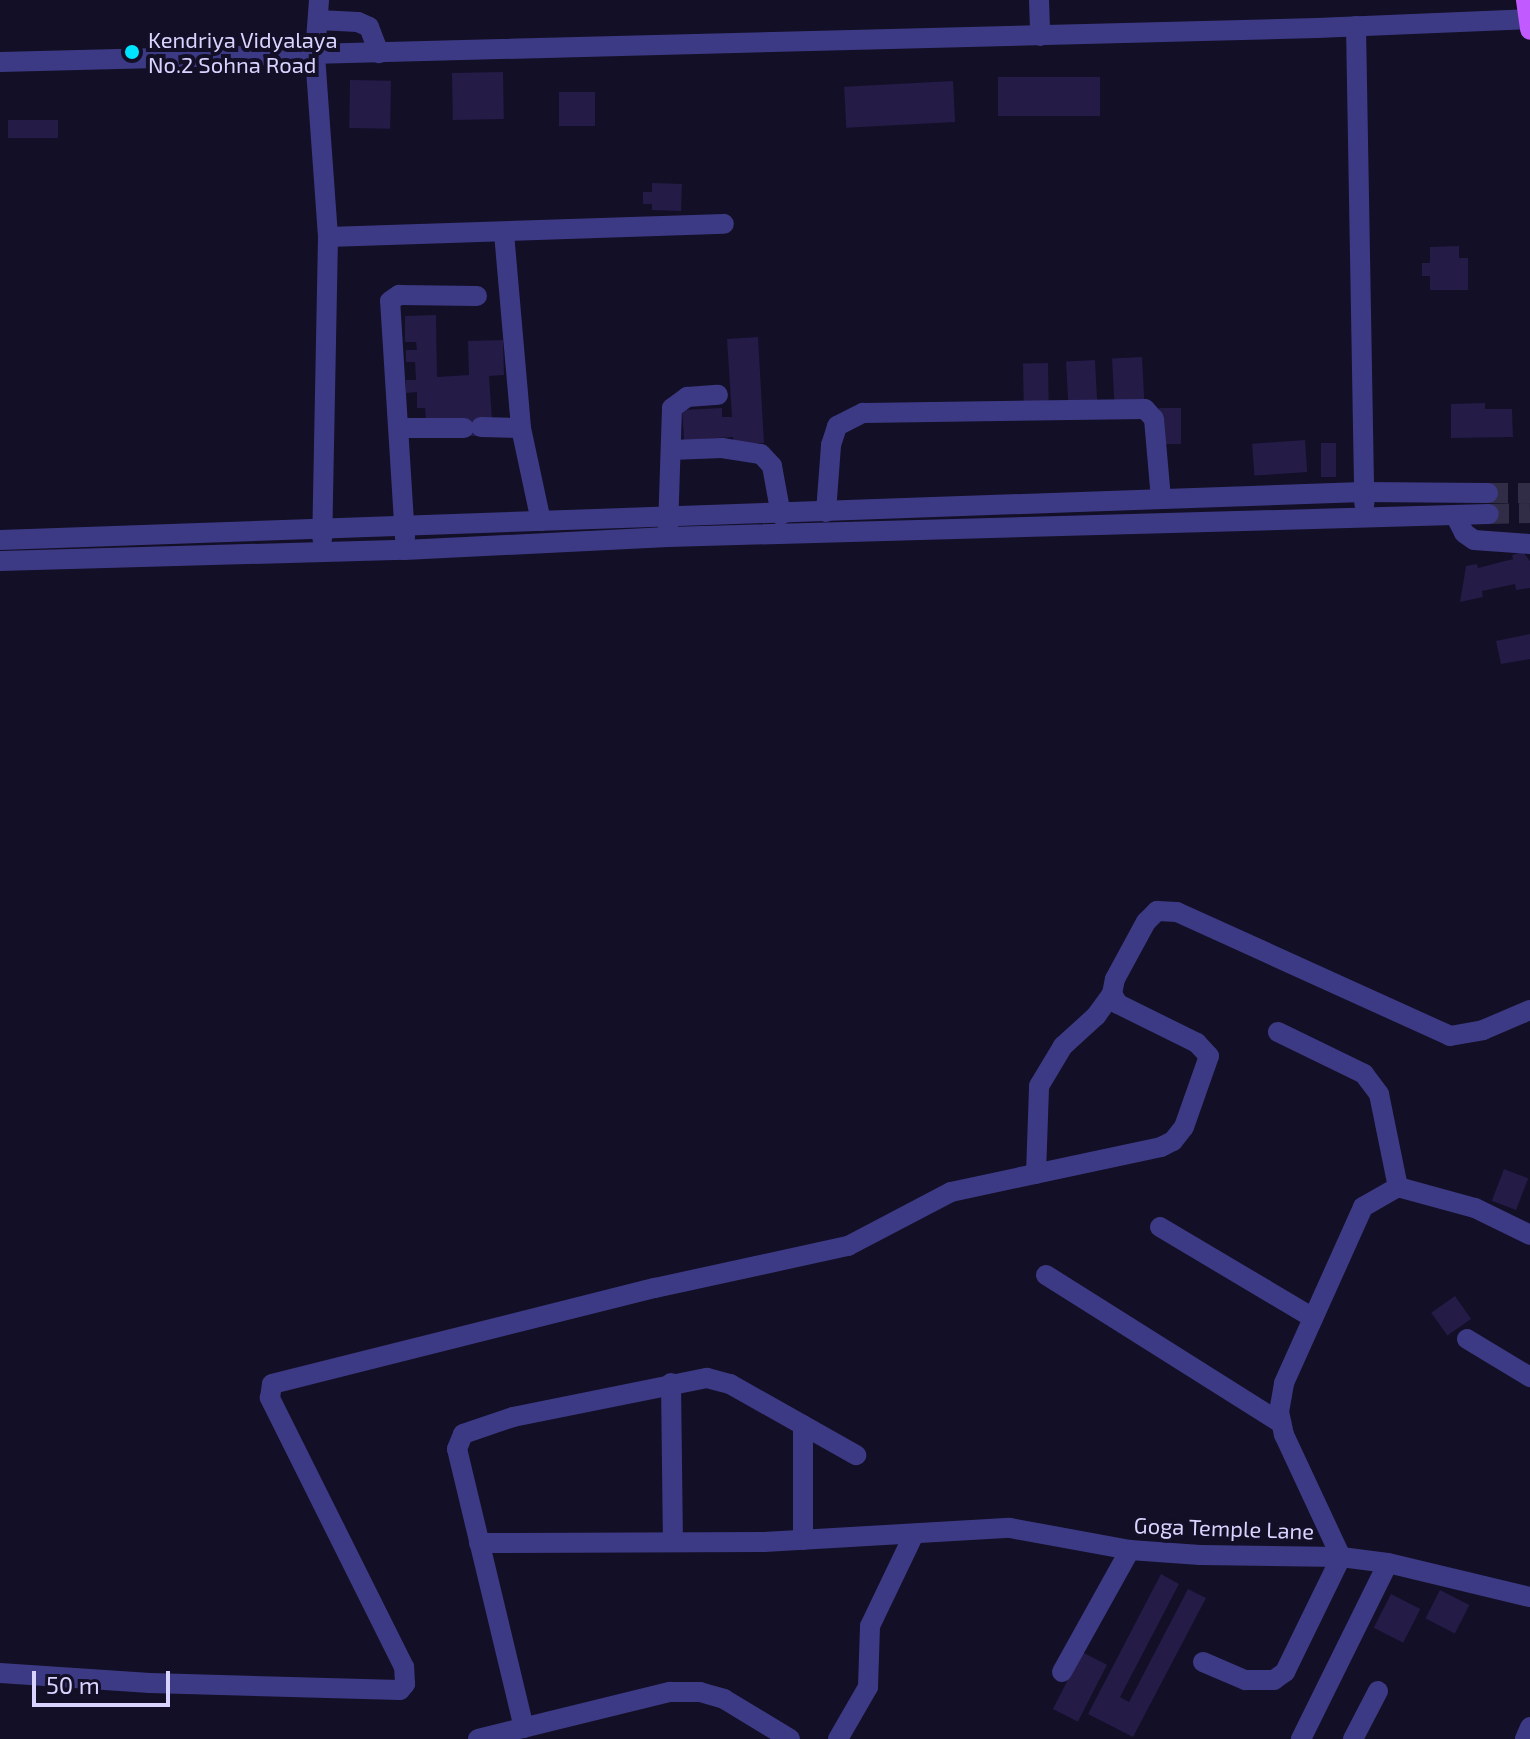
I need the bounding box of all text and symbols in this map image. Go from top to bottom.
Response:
place label: Kendriya Vidyalaya No.2 Sohna Road [148,26,338,78]
marker: Kendriya Vidyalaya No.2 Sohna Road [123,43,141,61]
street label: Goga Temple Lane [1133,1512,1315,1544]
scale bar [36,1655,174,1705]
text: 50 m [46,1670,100,1699]

